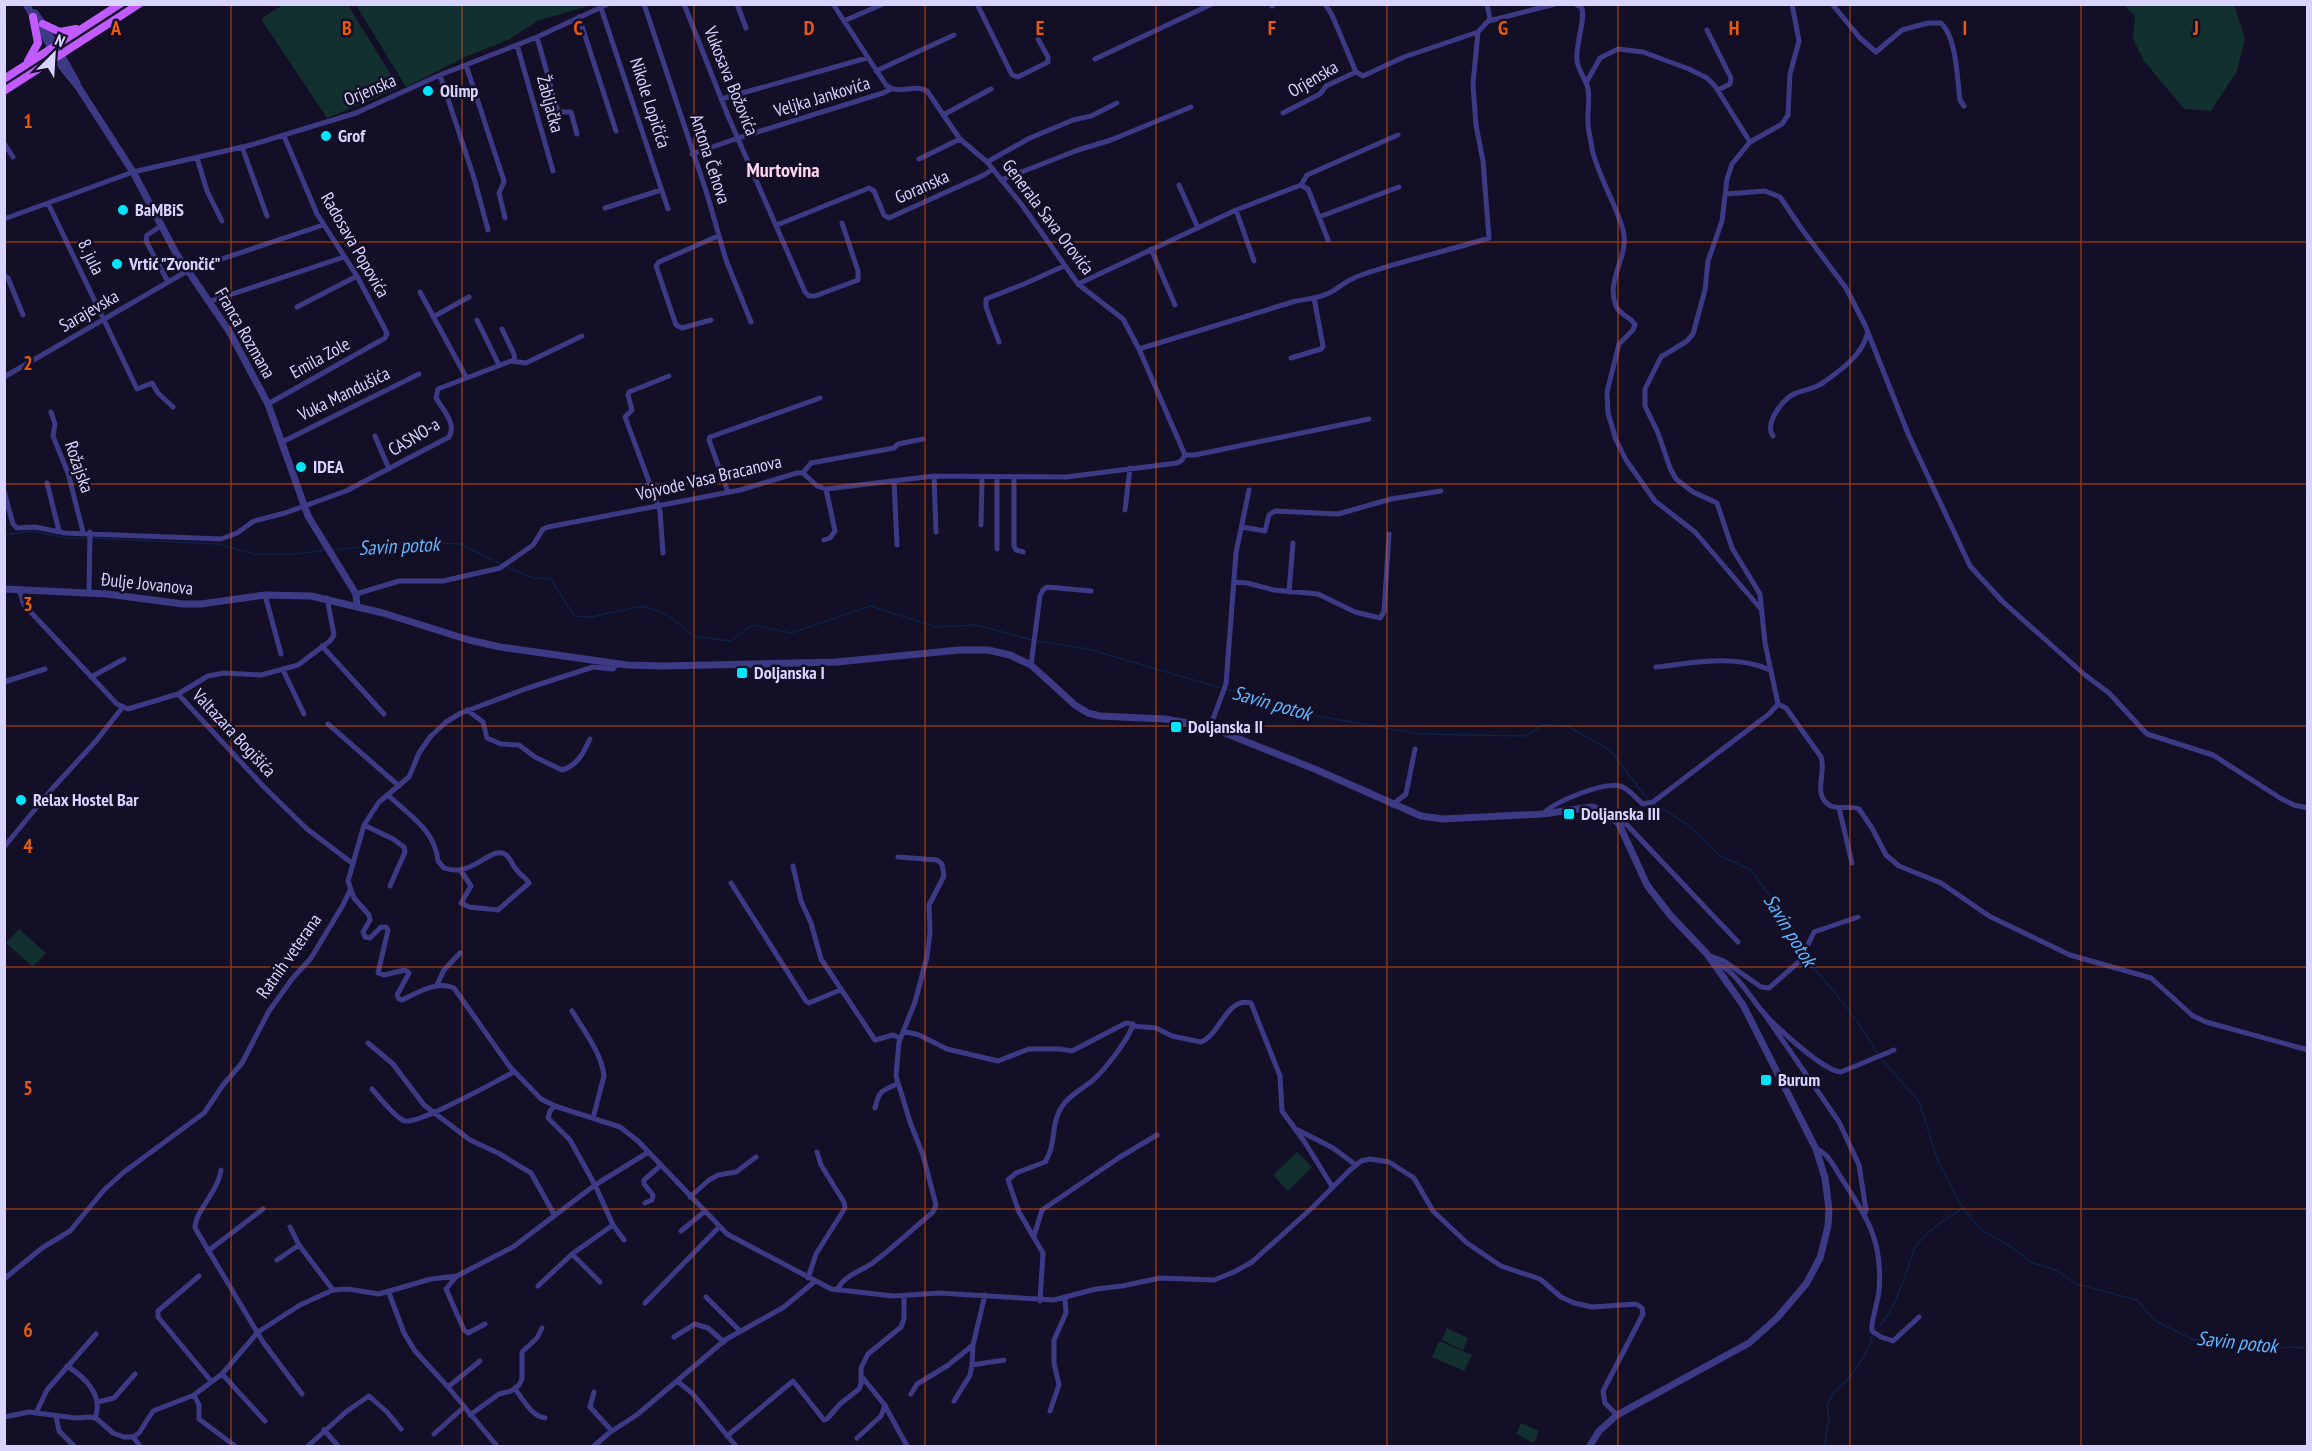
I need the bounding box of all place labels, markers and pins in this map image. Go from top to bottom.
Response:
place label: Olimp [440,79,478,102]
marker: Olimp [421,84,435,98]
place label: Grof [338,124,366,147]
marker: Grof [319,129,333,143]
place label: BaMBiS [135,198,184,221]
marker: BaMBiS [116,203,130,217]
place label: Vrtić "Zvončić" [128,252,221,275]
marker: Vrtić "Zvončić" [110,257,124,271]
place label: IDEA [313,455,345,478]
marker: IDEA [294,460,308,474]
place label: Doljanska I [754,661,825,684]
marker: Doljanska I [735,666,749,680]
place label: Doljanska II [1188,715,1263,738]
marker: Doljanska II [1169,720,1183,734]
place label: Relax Hostel Bar [33,788,139,811]
marker: Relax Hostel Bar [14,793,28,807]
place label: Doljanska III [1581,802,1660,825]
marker: Doljanska III [1562,807,1576,821]
place label: Burum [1778,1068,1820,1091]
marker: Burum [1759,1073,1773,1087]

